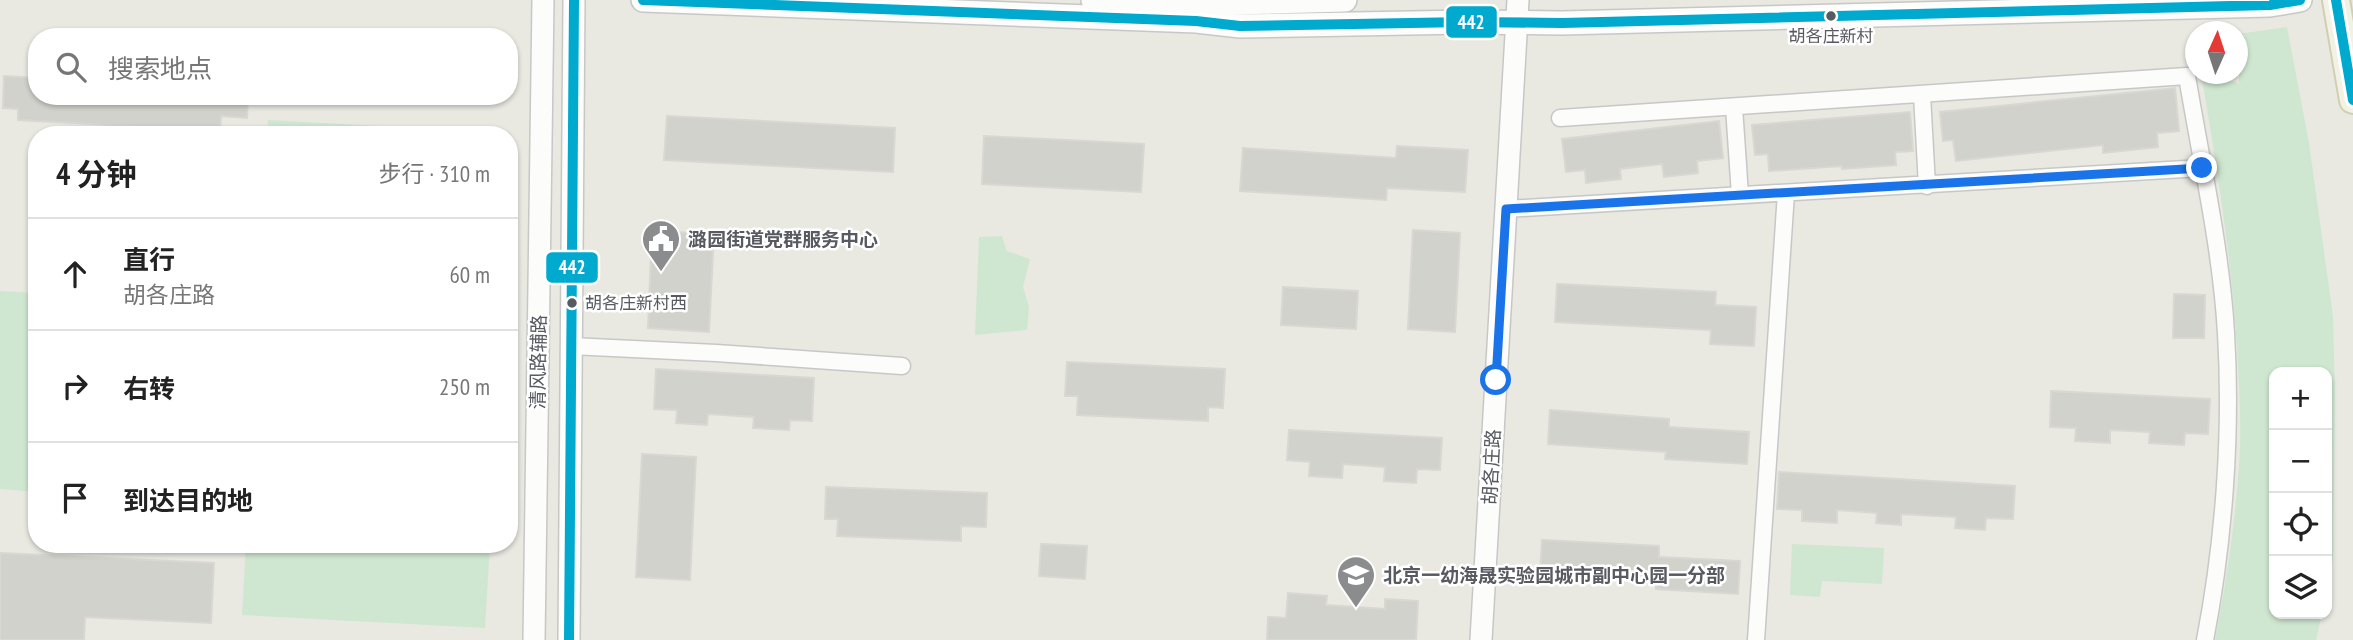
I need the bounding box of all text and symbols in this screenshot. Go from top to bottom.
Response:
line badge: 442 [1445,5,1498,39]
marker: 胡各庄新村 [1824,9,1838,23]
text: 442 [1457,10,1485,34]
north arrow [2185,21,2248,84]
place label: 胡各庄新村 [1789,25,1874,47]
search box [28,28,518,105]
icon: search [52,48,90,86]
text: 搜索地点 [108,52,212,85]
route end [2186,152,2217,183]
text: 4 分钟 [56,154,137,193]
text: 步行 · 310 m [378,159,490,188]
public building icon: 潞园街道党群服务中心 [640,218,682,273]
place label: 潞园街道党群服务中心 [688,227,878,251]
text: 直行 [123,243,175,276]
line badge: 442 [545,251,599,284]
icon: ahead [56,255,94,293]
text: 442 [558,255,586,279]
text: 60 m [449,260,490,289]
text: 胡各庄路 [123,280,215,309]
place label: 胡各庄新村西 [585,292,687,314]
marker: 胡各庄新村西 [565,296,579,310]
street label: 清风路辅路 [525,314,551,410]
route start [1480,364,1511,395]
icon: right [56,367,94,405]
map controls [2269,367,2332,619]
button: + [2269,367,2332,430]
text: 右转 [123,372,175,405]
text: 250 m [439,372,490,401]
street label: 胡各庄路 [1477,428,1505,506]
button: − [2269,430,2332,493]
icon: arrive [56,479,94,517]
text: 到达目的地 [123,484,253,517]
button: locate [2269,493,2332,556]
school or university icon: 北京一幼海晟实验园城市副中心园一分部 [1335,554,1377,609]
button: layers [2269,556,2332,619]
place label: 北京一幼海晟实验园城市副中心园一分部 [1383,563,1725,587]

